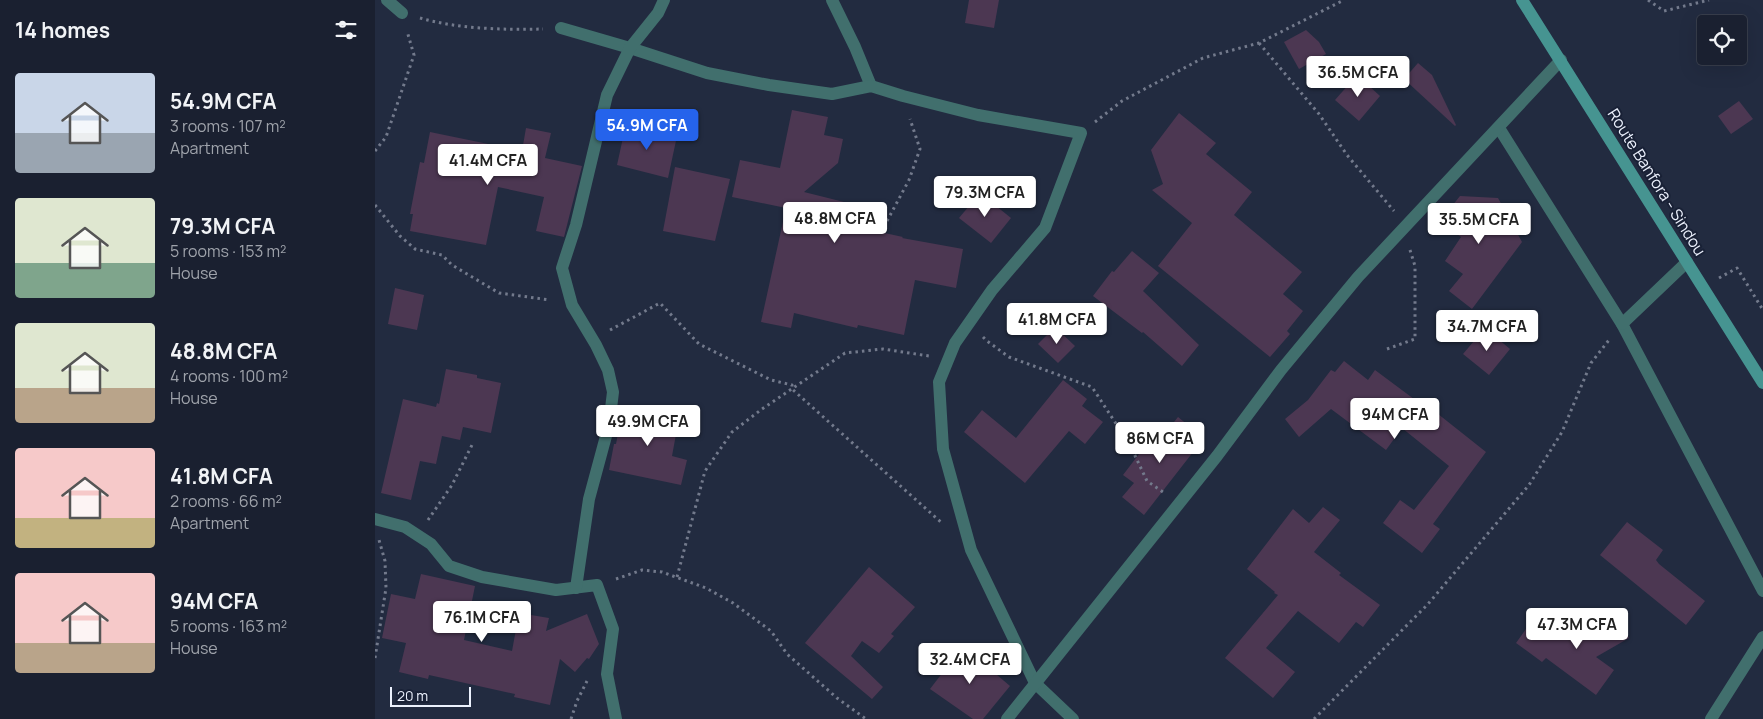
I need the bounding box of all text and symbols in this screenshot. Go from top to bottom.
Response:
map controls [1697,15,1747,65]
button: locate [1697,15,1747,65]
text: 14 homes [15,16,110,44]
icon: filters [332,16,360,44]
pin: 36.5M CFA [1301,56,1415,98]
text: 36.5M CFA [1317,61,1399,83]
text: 54.9M CFA [170,87,277,115]
icon: home [55,93,115,153]
street label: Route Banfora - Sindou [1603,104,1711,260]
pin: 54.9M CFA [590,108,704,151]
text: 54.9M CFA [606,114,688,136]
text: 3 rooms · 107 m² [170,115,286,137]
text: Apartment [170,137,249,159]
pin: 41.4M CFA [431,144,545,186]
text: 41.4M CFA [449,149,527,171]
pin: 79.3M CFA [928,176,1042,218]
text: 79.3M CFA [945,181,1025,203]
pin: 48.8M CFA [778,202,892,244]
pin: 35.5M CFA [1422,202,1536,245]
text: 48.8M CFA [794,207,876,229]
text: 35.5M CFA [1439,208,1519,230]
text: 79.3M CFA [170,212,275,240]
icon: home [55,218,115,278]
text: 5 rooms · 153 m² [170,240,286,262]
text: House [170,262,218,284]
pin: 41.8M CFA [1000,302,1114,345]
text: 41.8M CFA [1018,308,1096,330]
pin: 34.7M CFA [1430,310,1544,352]
text: 34.7M CFA [1447,315,1527,337]
text: 48.8M CFA [170,337,277,365]
icon: home [55,343,115,403]
text: 4 rooms · 100 m² [170,365,288,387]
text: House [170,387,218,409]
pin: 94M CFA [1349,398,1441,440]
text: 94M CFA [1361,403,1429,425]
pin: 49.9M CFA [591,404,705,447]
text: 49.9M CFA [607,410,689,432]
pin: 86M CFA [1114,422,1206,464]
text: 86M CFA [1126,427,1194,449]
text: 41.8M CFA [170,462,273,490]
icon: home [55,468,115,528]
text: 2 rooms · 66 m² [170,490,282,512]
text: Apartment [170,512,249,534]
text: 94M CFA [170,587,258,615]
icon: home [55,593,115,653]
pin: 76.1M CFA [425,600,539,643]
text: 76.1M CFA [444,606,520,628]
pin: 47.3M CFA [1520,608,1634,650]
text: 47.3M CFA [1537,613,1617,635]
text: 5 rooms · 163 m² [170,615,287,637]
text: House [170,637,218,659]
pin: 32.4M CFA [913,642,1027,685]
text: 32.4M CFA [929,648,1011,670]
scale bar [390,684,471,707]
text: 20 m [397,686,428,705]

